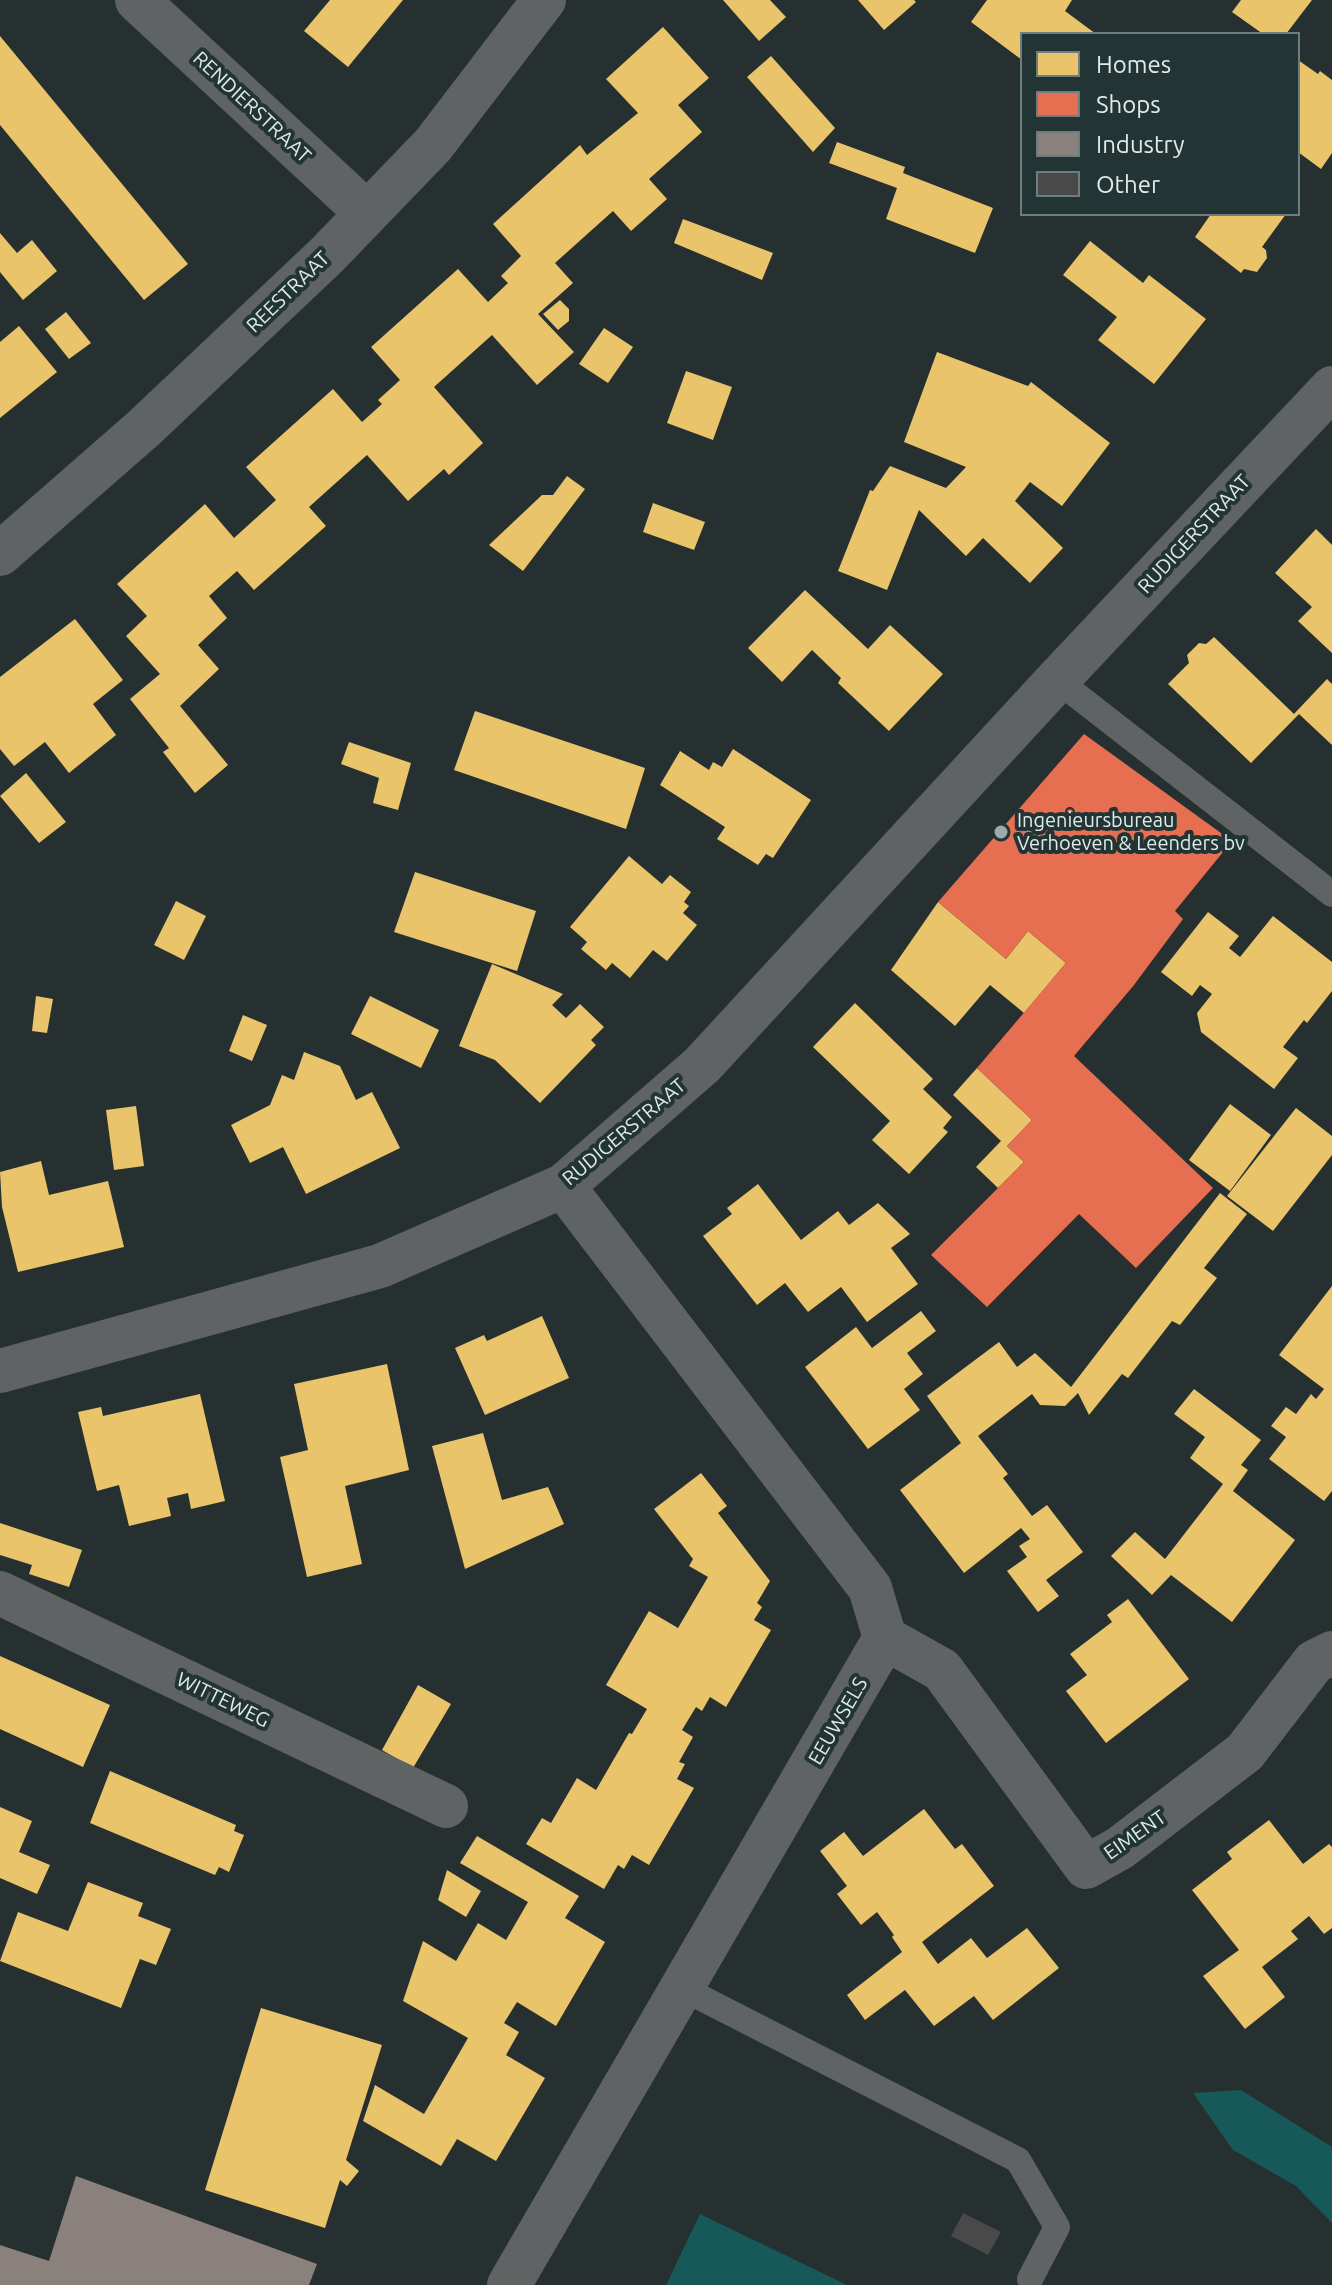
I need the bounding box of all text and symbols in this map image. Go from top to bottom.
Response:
legend [1020,32,1300,216]
street label: RENDIERSTRAAT [188,46,316,168]
text: Homes [1096,51,1171,78]
text: Shops [1096,91,1161,118]
text: Industry [1096,131,1185,158]
text: Other [1096,171,1160,198]
street label: REESTRAAT [241,246,335,338]
street label: RUDIGERSTRAAT [1133,470,1255,598]
place label: Ingenieursbureau Verhoeven & Leenders bv [1017,808,1245,855]
marker: Ingenieursbureau Verhoeven & Leenders bv [992,823,1010,841]
street label: RUDIGERSTRAAT [557,1073,691,1191]
street label: WITTEWEG [173,1667,273,1733]
street label: EEUWSELS [803,1673,873,1769]
street label: EIMENT [1099,1805,1171,1865]

